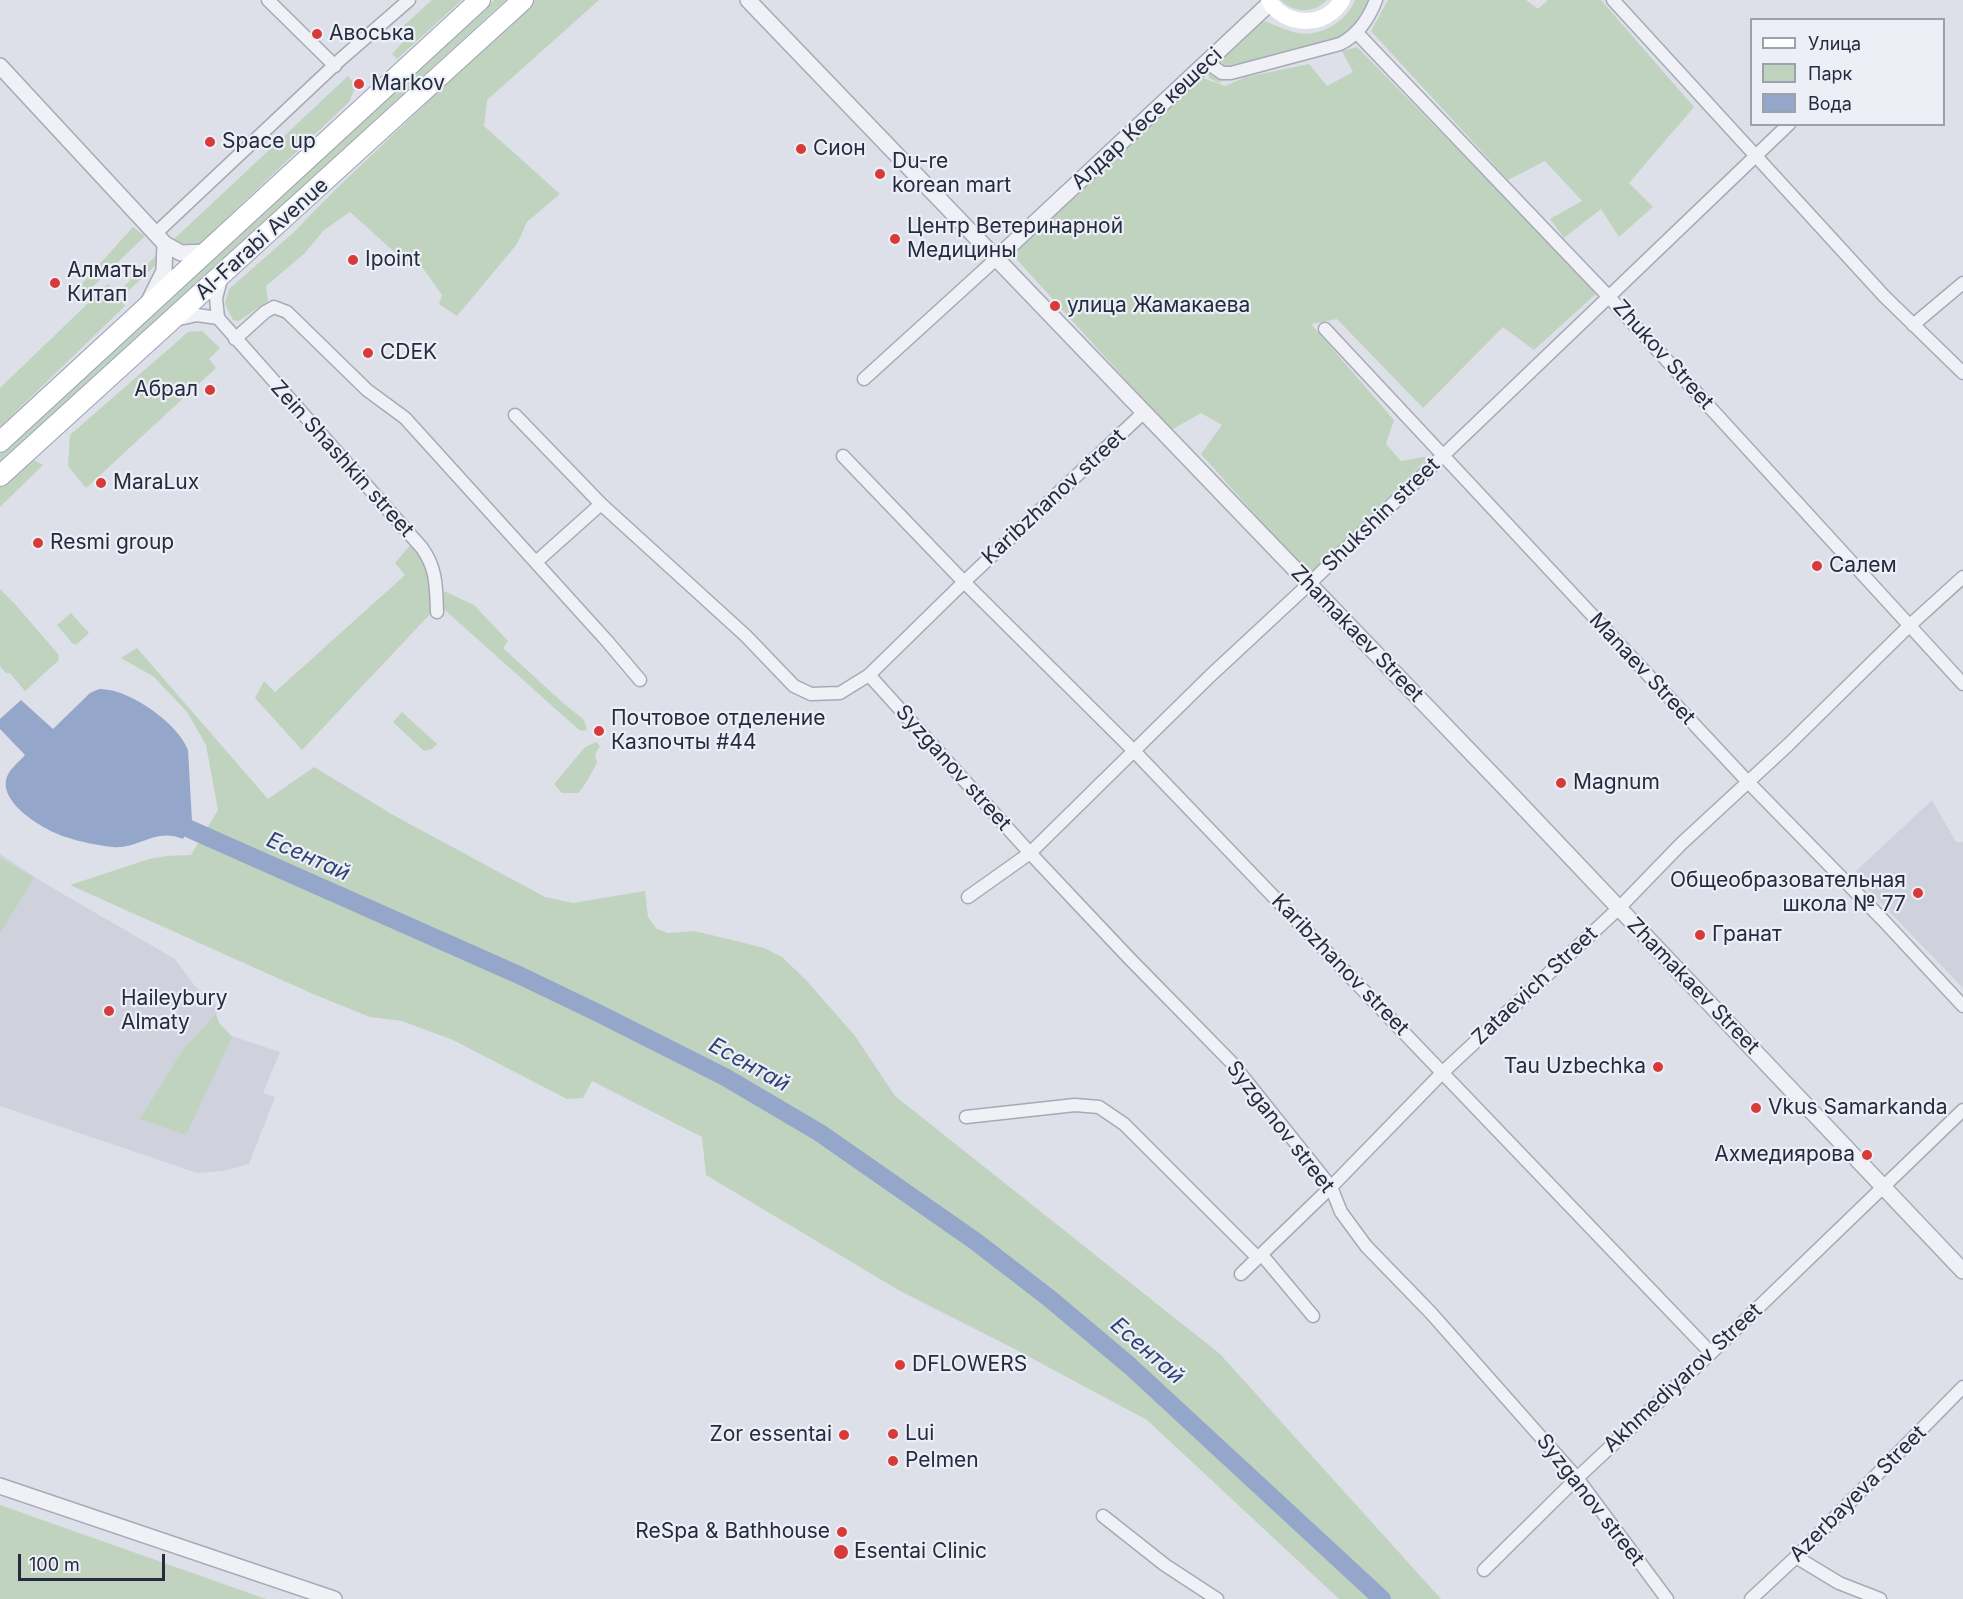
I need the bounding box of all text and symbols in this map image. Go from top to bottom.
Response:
legend [1750,18,1945,126]
place label: Авоська [329,21,415,47]
marker: Авоська [310,27,324,41]
text: Улица [1808,33,1861,54]
street label: Алдар Көсе көшесі [1067,43,1227,195]
text: Парк [1808,63,1852,84]
place label: Markov [371,71,445,97]
marker: Markov [352,77,366,91]
text: Вода [1808,93,1852,114]
place label: Space up [222,129,316,155]
marker: Space up [203,135,217,149]
place label: Сион [813,136,866,162]
marker: Сион [794,142,808,156]
place label: Du-re korean mart [892,149,1011,199]
marker: Du-re korean mart [873,167,887,181]
street label: Al-Farabi Avenue [190,173,334,305]
place label: Центр Ветеринарной Медицины [907,214,1123,264]
marker: Центр Ветеринарной Медицины [888,232,902,246]
place label: Ipoint [365,247,420,273]
marker: Ipoint [346,253,360,267]
place label: Алматы Китап [67,258,147,308]
marker: Алматы Китап [48,276,62,290]
place label: улица Жамакаева [1067,293,1250,319]
street label: Zhukov Street [1607,295,1719,415]
marker: улица Жамакаева [1048,299,1062,313]
place label: CDEK [380,340,437,366]
marker: CDEK [361,346,375,360]
street label: Zein Shashkin street [265,376,419,542]
place label: Абрал [134,377,198,403]
marker: Абрал [203,383,217,397]
street label: Karibzhanov street [977,424,1131,570]
street label: Shukshin street [1317,453,1445,577]
place label: MaraLux [113,470,199,496]
marker: MaraLux [94,476,108,490]
place label: Resmi group [50,530,174,556]
marker: Resmi group [31,536,45,550]
place label: Салем [1829,553,1897,579]
marker: Салем [1810,559,1824,573]
street label: Zhamakaev Street [1286,561,1428,707]
street label: Manaev Street [1584,608,1700,730]
street label: Syzganov street [890,700,1016,836]
place label: Почтовое отделение Казпочты #44 [611,706,825,756]
marker: Почтовое отделение Казпочты #44 [592,724,606,738]
place label: Magnum [1573,770,1660,796]
marker: Magnum [1554,776,1568,790]
water label: Есентай [262,827,354,887]
place label: Общеобразовательная школа № 77 [1670,868,1906,918]
marker: Общеобразовательная школа № 77 [1911,886,1925,900]
street label: Karibzhanov street [1266,889,1414,1041]
street label: Zhamakaev Street [1622,913,1764,1059]
street label: Zataevich Street [1467,922,1603,1050]
place label: Гранат [1712,922,1782,948]
marker: Гранат [1693,928,1707,942]
place label: Haileybury Almaty [121,986,228,1036]
marker: Haileybury Almaty [102,1004,116,1018]
water label: Есентай [704,1032,794,1098]
place label: Tau Uzbechka [1504,1054,1646,1080]
street label: Syzganov street [1221,1056,1339,1198]
marker: Tau Uzbechka [1651,1060,1665,1074]
place label: Vkus Samarkanda [1768,1095,1947,1121]
marker: Vkus Samarkanda [1749,1101,1763,1115]
place label: Ахмедиярова [1714,1142,1855,1168]
marker: Ахмедиярова [1860,1148,1874,1162]
street label: Akhmediyarov Street [1599,1298,1767,1458]
water label: Есентай [1105,1312,1189,1390]
place label: DFLOWERS [912,1352,1027,1378]
marker: DFLOWERS [893,1358,907,1372]
place label: Lui [905,1421,934,1447]
street label: Azerbayeva Street [1785,1421,1931,1567]
place label: Zor essentai [709,1422,832,1448]
marker: Lui [886,1427,900,1441]
marker: Zor essentai [837,1428,851,1442]
street label: Syzganov street [1531,1429,1649,1571]
place label: Pelmen [905,1448,979,1474]
marker: Pelmen [886,1454,900,1468]
place label: ReSpa & Bathhouse [635,1519,830,1545]
marker: ReSpa & Bathhouse [835,1525,849,1539]
place label: Esentai Clinic [854,1539,987,1565]
scale bar [21,1542,168,1580]
marker: Esentai Clinic [832,1543,850,1561]
text: 100 m [29,1554,80,1575]

